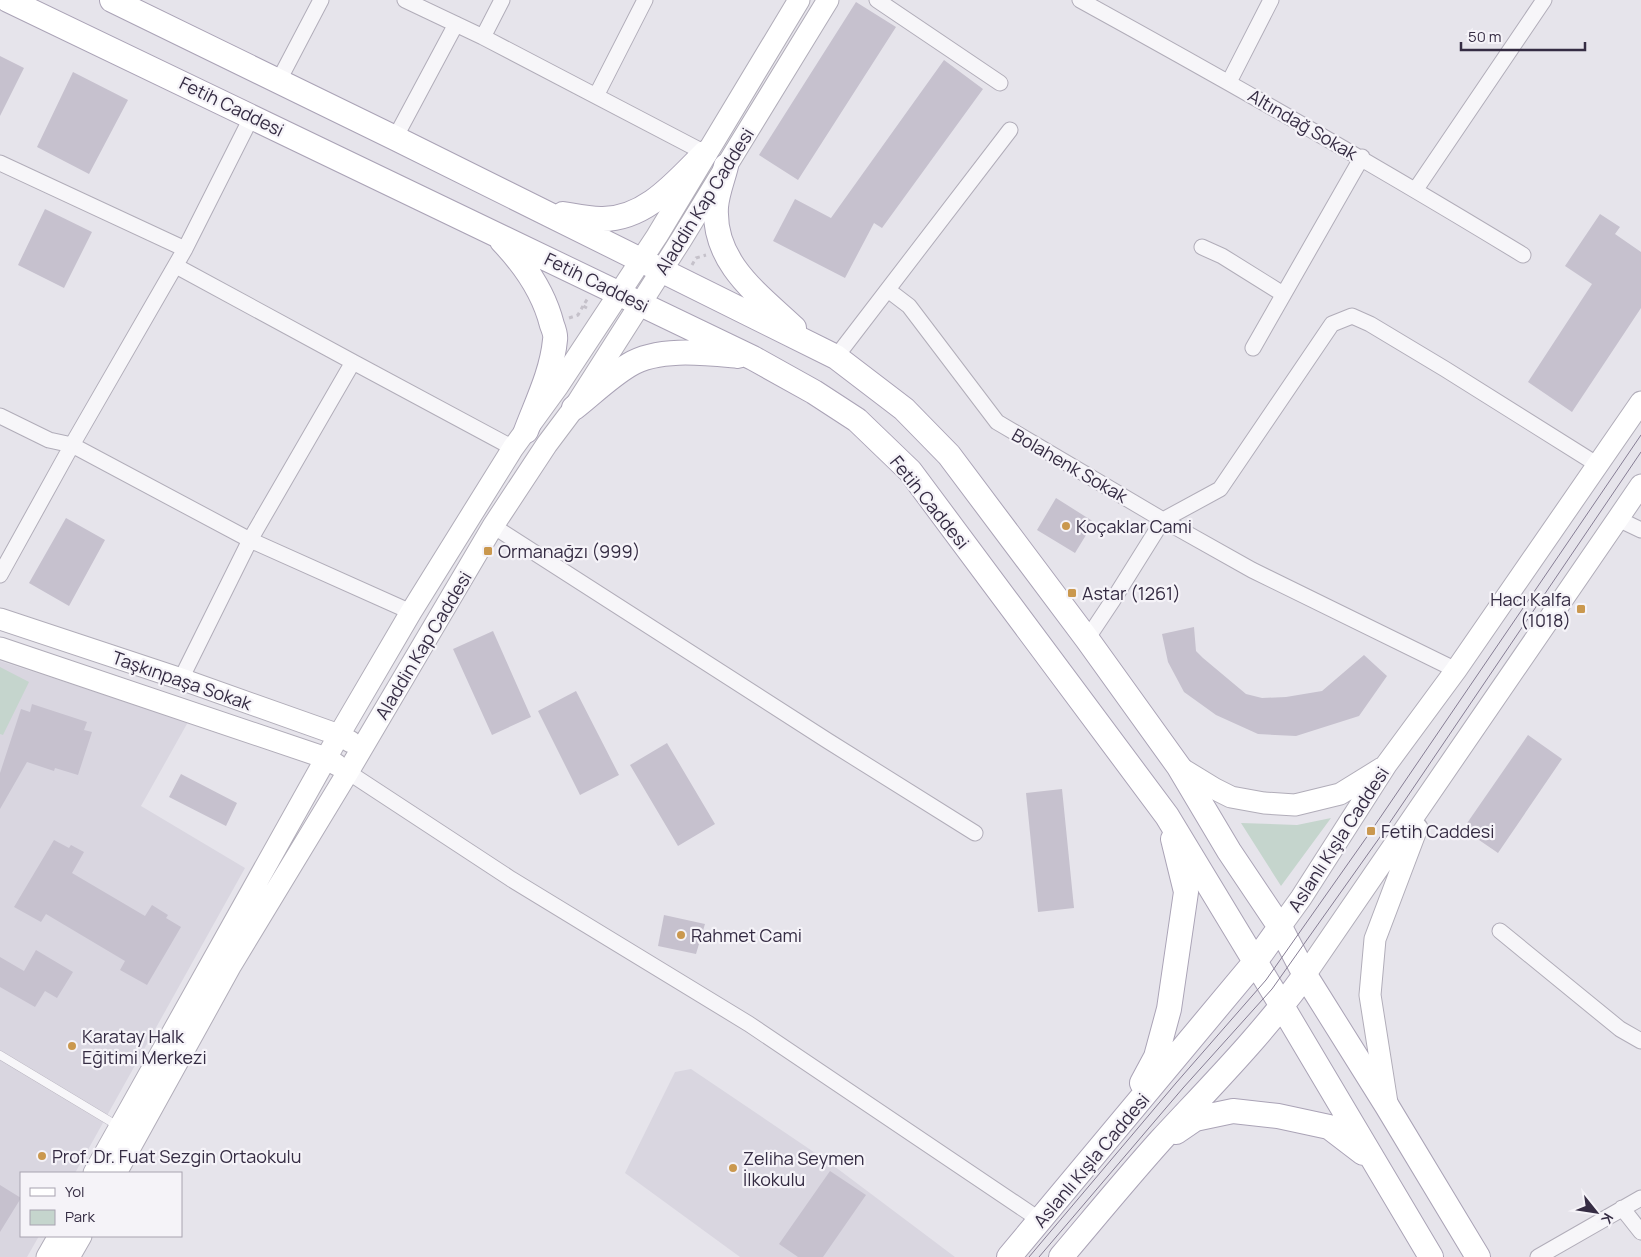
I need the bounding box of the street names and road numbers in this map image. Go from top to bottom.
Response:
street label: Fetih Caddesi [176,70,288,142]
street label: Altındağ Sokak [1244,83,1363,165]
street label: Aladdin Kap Caddesi [649,123,759,279]
street label: Fetih Caddesi [541,246,653,318]
street label: Bolahenk Sokak [1008,422,1133,508]
street label: Fetih Caddesi [885,450,975,554]
street label: Aladdin Kap Caddesi [369,566,477,724]
street label: Taşkınpaşa Sokak [109,645,256,715]
street label: Aslanlı Kışla Caddesi [1282,762,1394,916]
street label: Aslanlı Kışla Caddesi [1028,1088,1154,1232]

